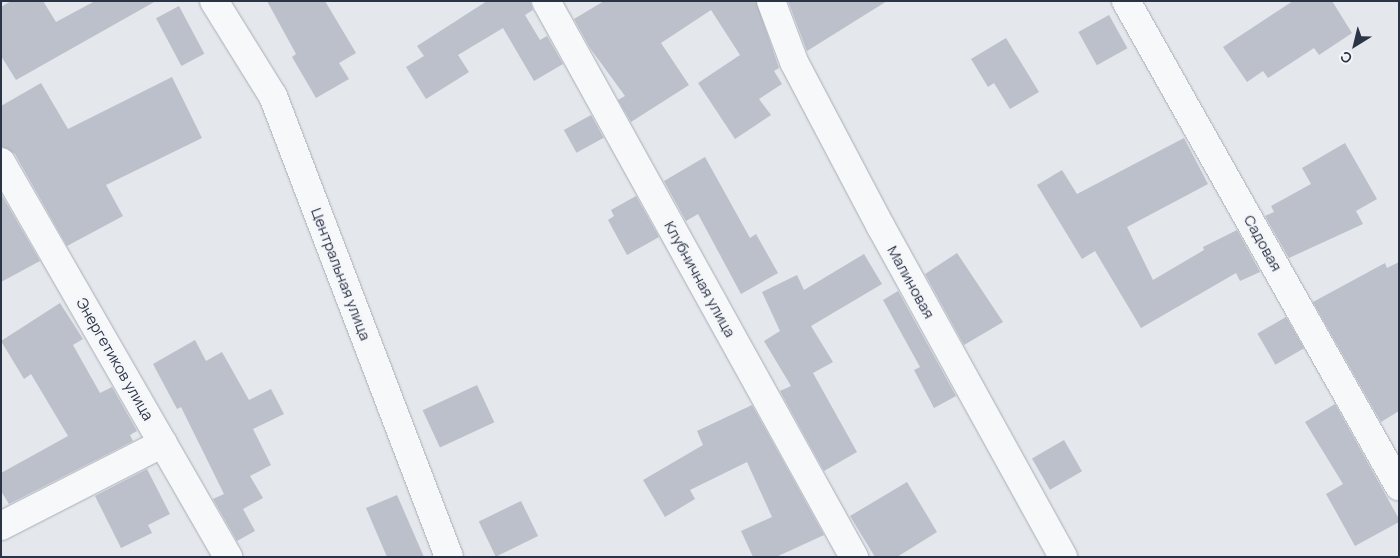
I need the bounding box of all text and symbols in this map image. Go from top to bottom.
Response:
north arrow [1330,20,1380,70]
text: С [1336,47,1356,68]
street label: Центральная улица [307,205,375,343]
street label: Садовая [1240,212,1286,274]
street label: Клубничная улица [661,218,739,340]
street label: Малиновая [884,242,938,322]
street label: Энергетиков улица [73,295,157,423]

